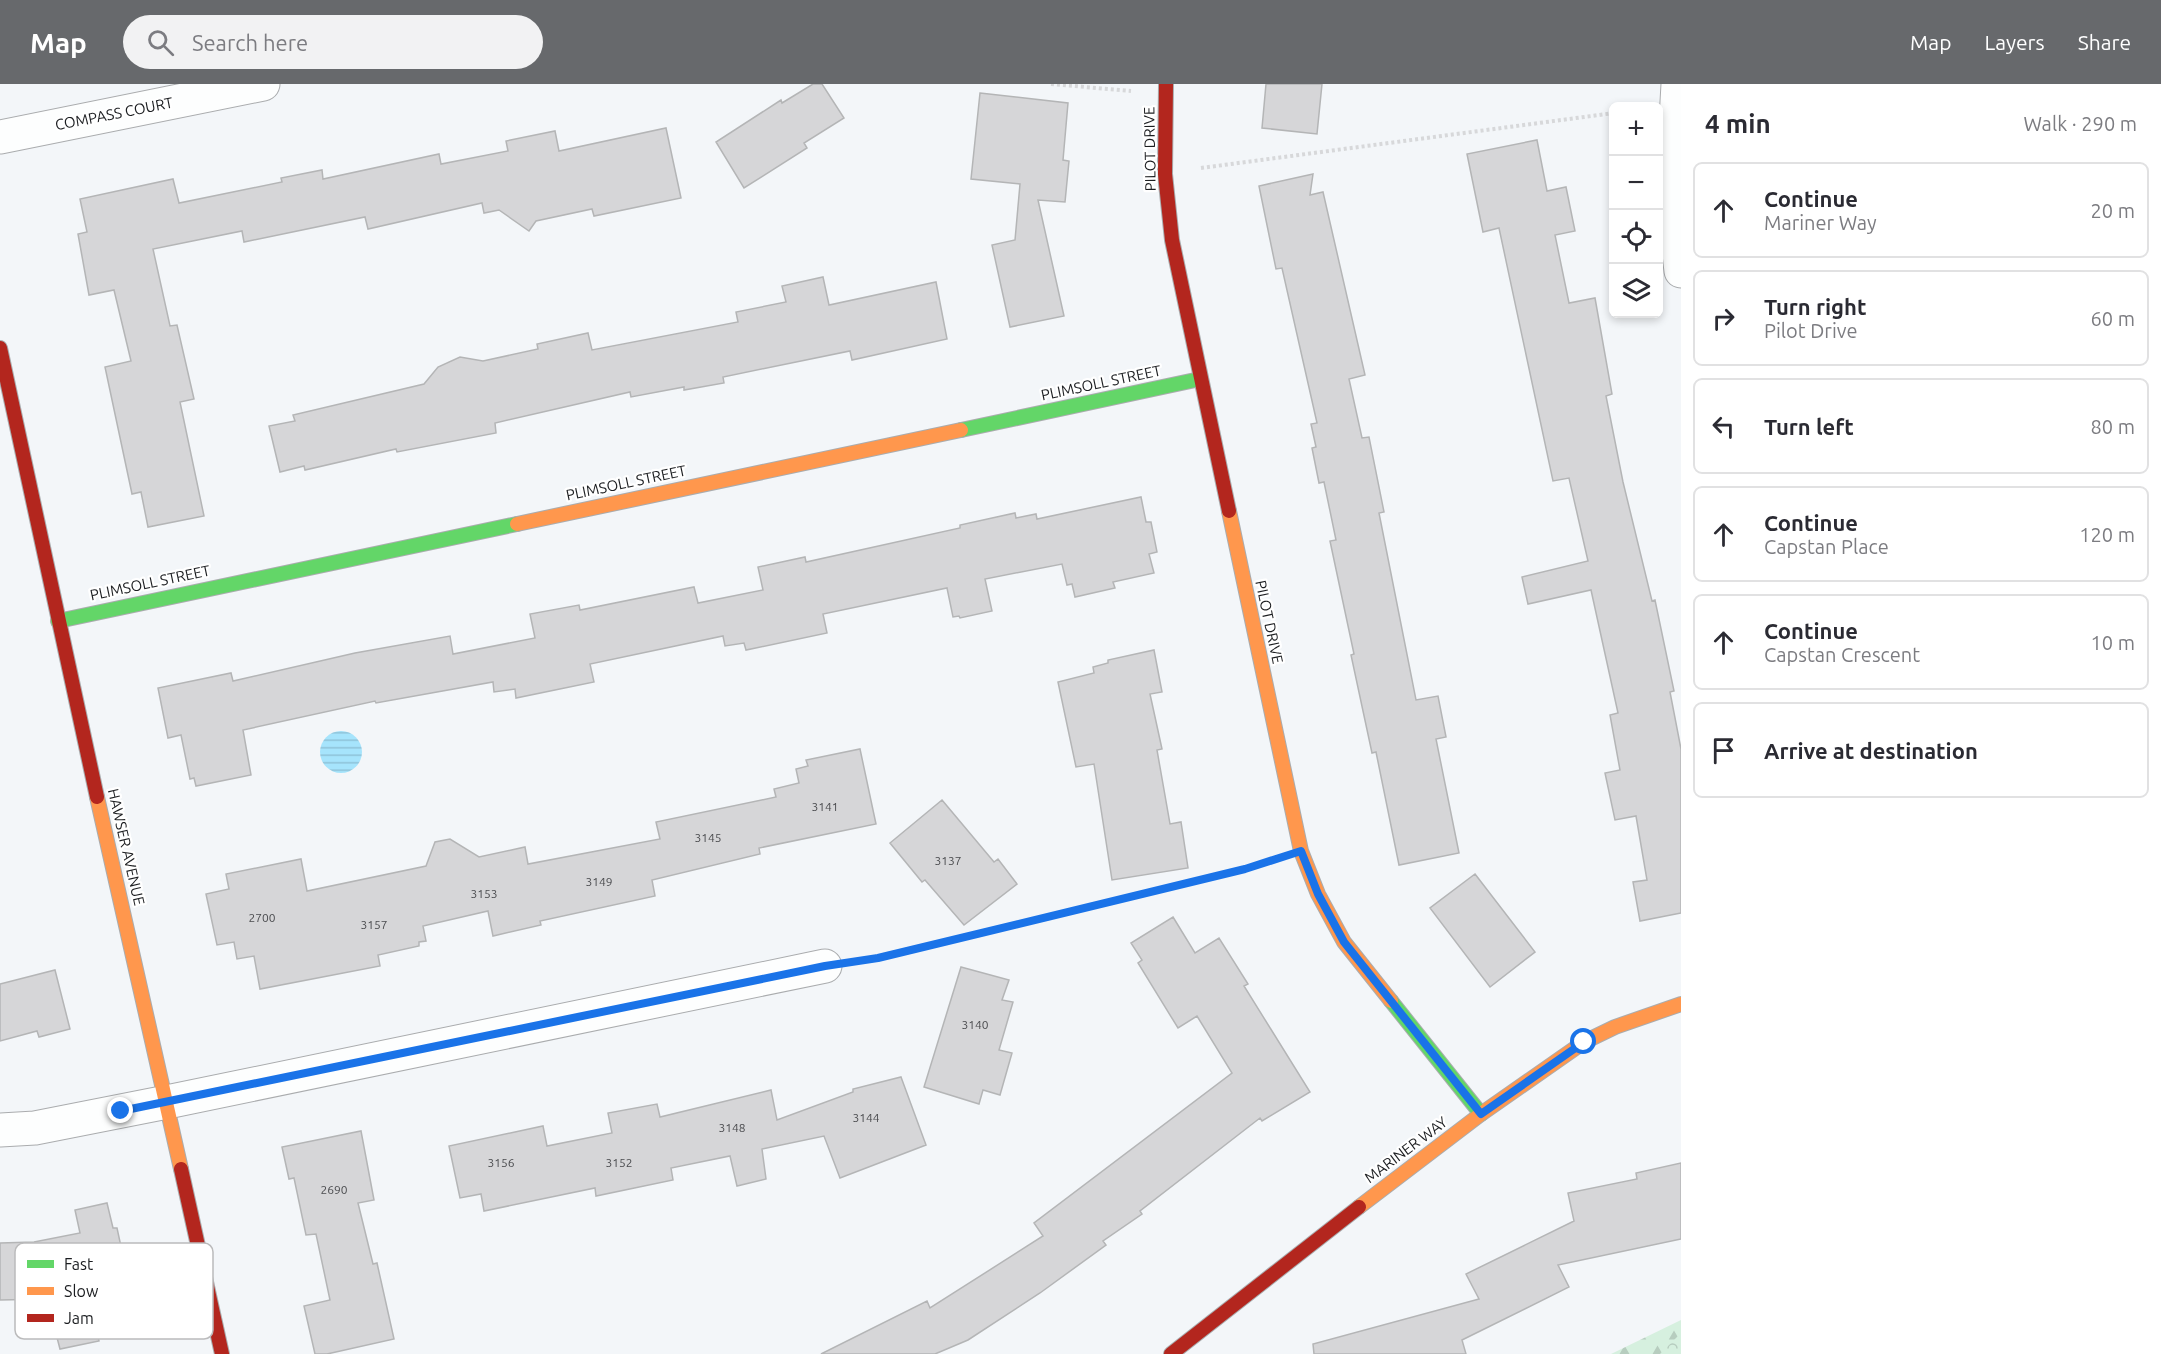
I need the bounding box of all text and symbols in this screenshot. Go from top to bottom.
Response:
search box [123,15,543,69]
icon: search [144,26,177,59]
text: Map [30,27,87,58]
text: Search here [192,30,308,55]
text: Map [1910,30,1951,54]
text: Layers [1984,30,2045,54]
text: Share [2078,30,2131,54]
street label: COMPASS COURT [53,94,175,133]
map controls [1609,102,1663,318]
button: + [1609,102,1663,156]
street label: PILOT DRIVE [1140,106,1159,192]
text: 4 min [1705,109,1771,138]
text: Walk · 290 m [2024,112,2137,135]
button: − [1609,156,1663,210]
text: Continue [1764,186,1858,211]
icon: ahead [1707,194,1740,227]
text: 20 m [2091,199,2135,222]
button: locate [1609,210,1663,264]
text: Mariner Way [1764,211,1877,234]
button: layers [1609,264,1663,318]
text: Turn right [1764,294,1866,319]
icon: right [1707,302,1740,335]
text: 60 m [2091,307,2135,330]
text: Pilot Drive [1764,319,1857,342]
street label: PLIMSOLL STREET [1039,361,1163,404]
icon: left [1707,410,1740,443]
text: Turn left [1764,414,1854,439]
text: 80 m [2091,415,2135,438]
street label: PLIMSOLL STREET [564,461,688,504]
text: Continue [1764,510,1858,535]
icon: ahead [1707,518,1740,551]
text: 120 m [2079,523,2135,546]
text: Capstan Place [1764,535,1889,558]
street label: PLIMSOLL STREET [88,561,212,604]
street label: PILOT DRIVE [1252,579,1287,665]
text: Continue [1764,618,1858,643]
icon: ahead [1707,626,1740,659]
text: 10 m [2091,631,2135,654]
text: Capstan Crescent [1764,643,1920,666]
icon: arrive [1707,734,1740,767]
text: Arrive at destination [1764,738,1978,763]
street label: HAWSER AVENUE [105,787,148,907]
house number: 3141 [811,800,839,813]
house number: 3145 [694,831,722,844]
house number: 3137 [934,854,962,867]
house number: 3149 [585,875,613,888]
house number: 3153 [470,887,498,900]
house number: 2700 [248,911,276,924]
house number: 3157 [360,918,388,931]
house number: 3140 [961,1018,989,1031]
route start [1570,1028,1596,1054]
route end [107,1097,133,1123]
house number: 3144 [852,1111,880,1124]
street label: MARINER WAY [1361,1113,1451,1186]
house number: 3148 [718,1121,746,1134]
house number: 3156 [487,1156,515,1169]
house number: 3152 [605,1156,633,1169]
house number: 2690 [320,1183,348,1196]
legend [15,1243,213,1339]
text: Fast [64,1255,94,1273]
text: Slow [64,1282,99,1300]
text: Jam [64,1309,94,1327]

